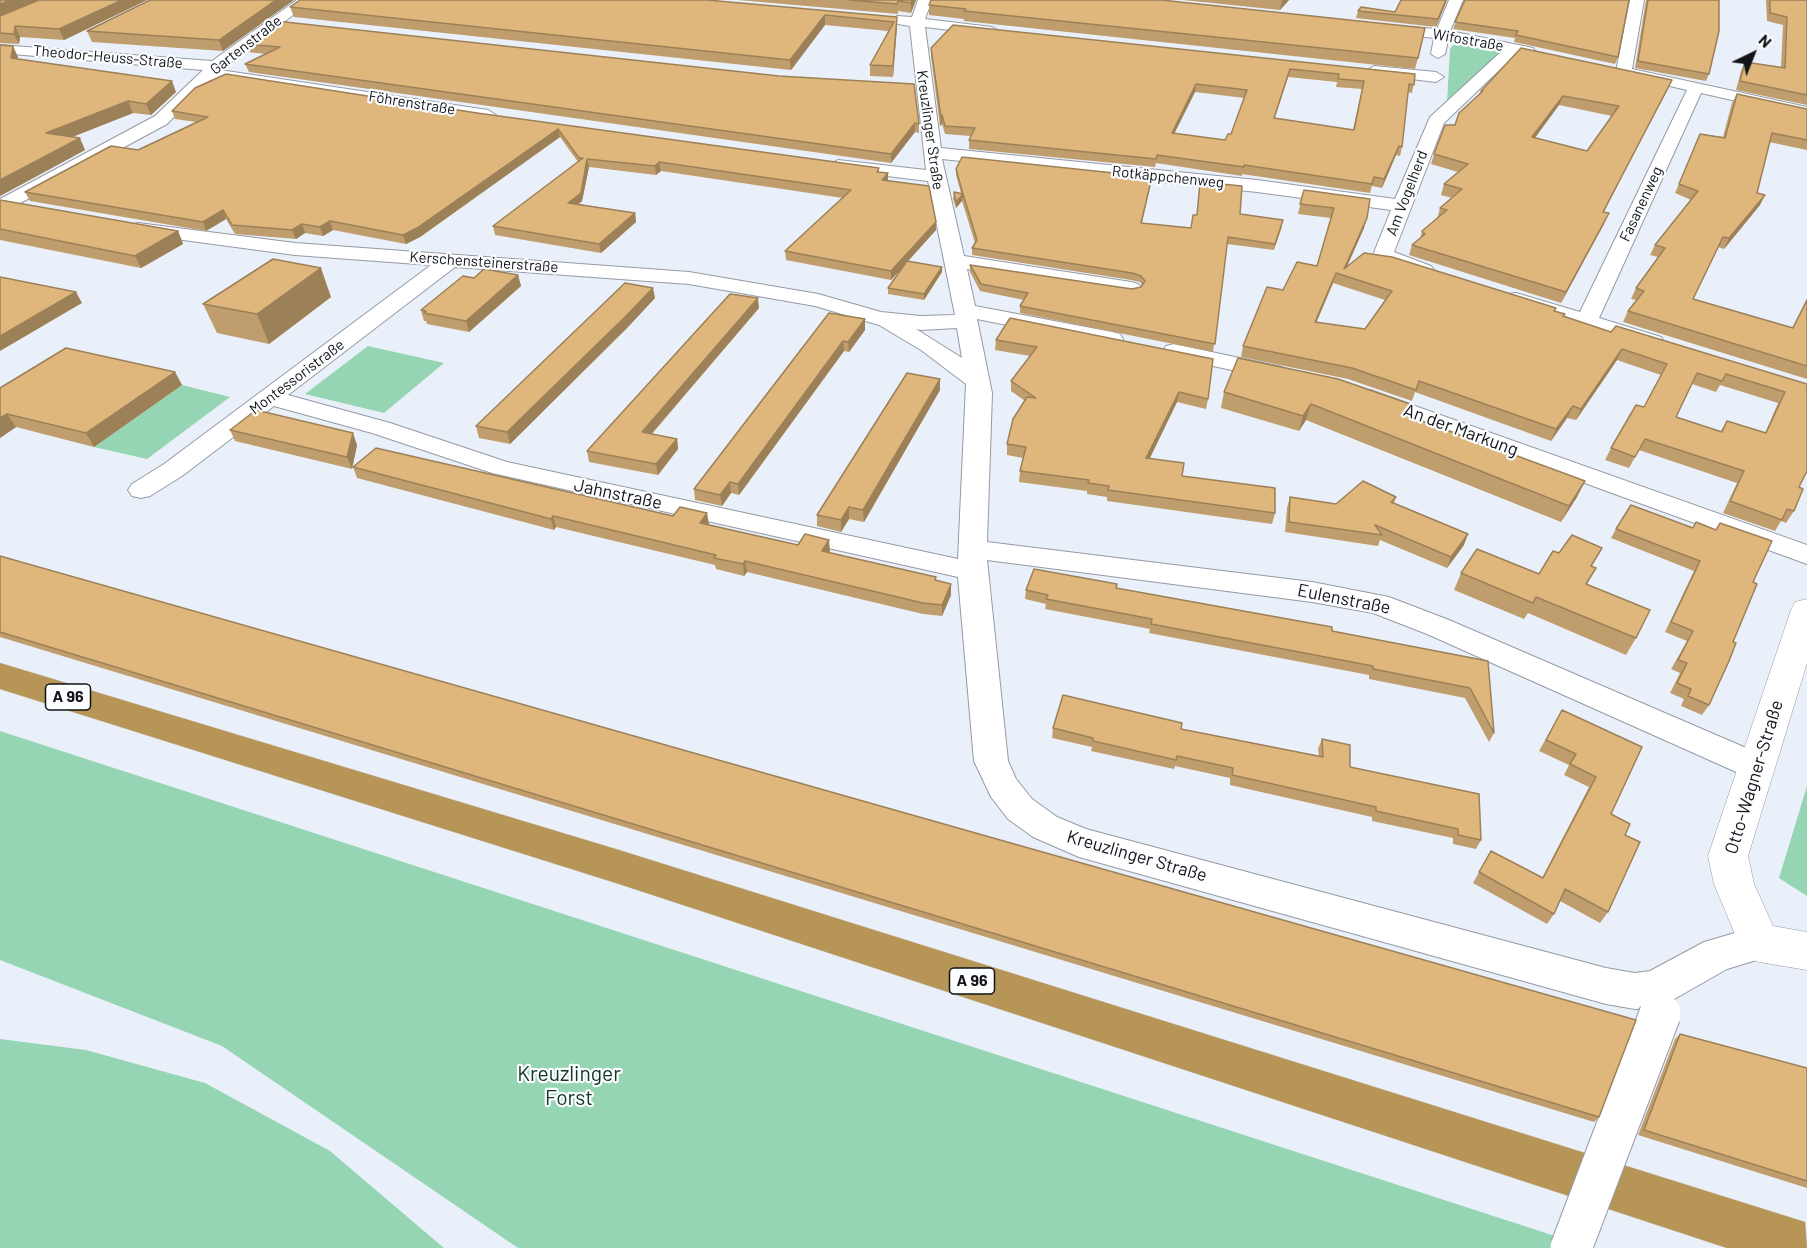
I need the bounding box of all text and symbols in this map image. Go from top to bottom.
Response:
street label: Gartenstraße [207,11,285,79]
north arrow [1723,24,1783,84]
street label: Wifostraße [1431,25,1505,55]
text: N [1755,30,1776,51]
street label: Theodor-Heuss-Straße [33,41,183,73]
street label: Kreuzlinger Straße [913,69,947,191]
street label: Föhrenstraße [367,87,457,119]
street label: Am Vogelherd [1383,148,1431,238]
street label: Rotkäppchenweg [1111,162,1225,192]
street label: Fasanenweg [1616,163,1666,245]
street label: Kerschensteinerstraße [409,248,559,276]
street label: Montessoristraße [246,336,348,418]
street label: An der Markung [1401,399,1521,461]
street label: Jahnstraße [572,474,664,514]
street label: Eulenstraße [1296,579,1392,619]
road number: A 96 [46,684,90,710]
street label: Otto-Wagner-Straße [1720,697,1788,857]
street label: Kreuzlinger Straße [1064,826,1210,886]
road number: A 96 [950,968,994,994]
park label: Kreuzlinger Forst [517,1061,621,1111]

